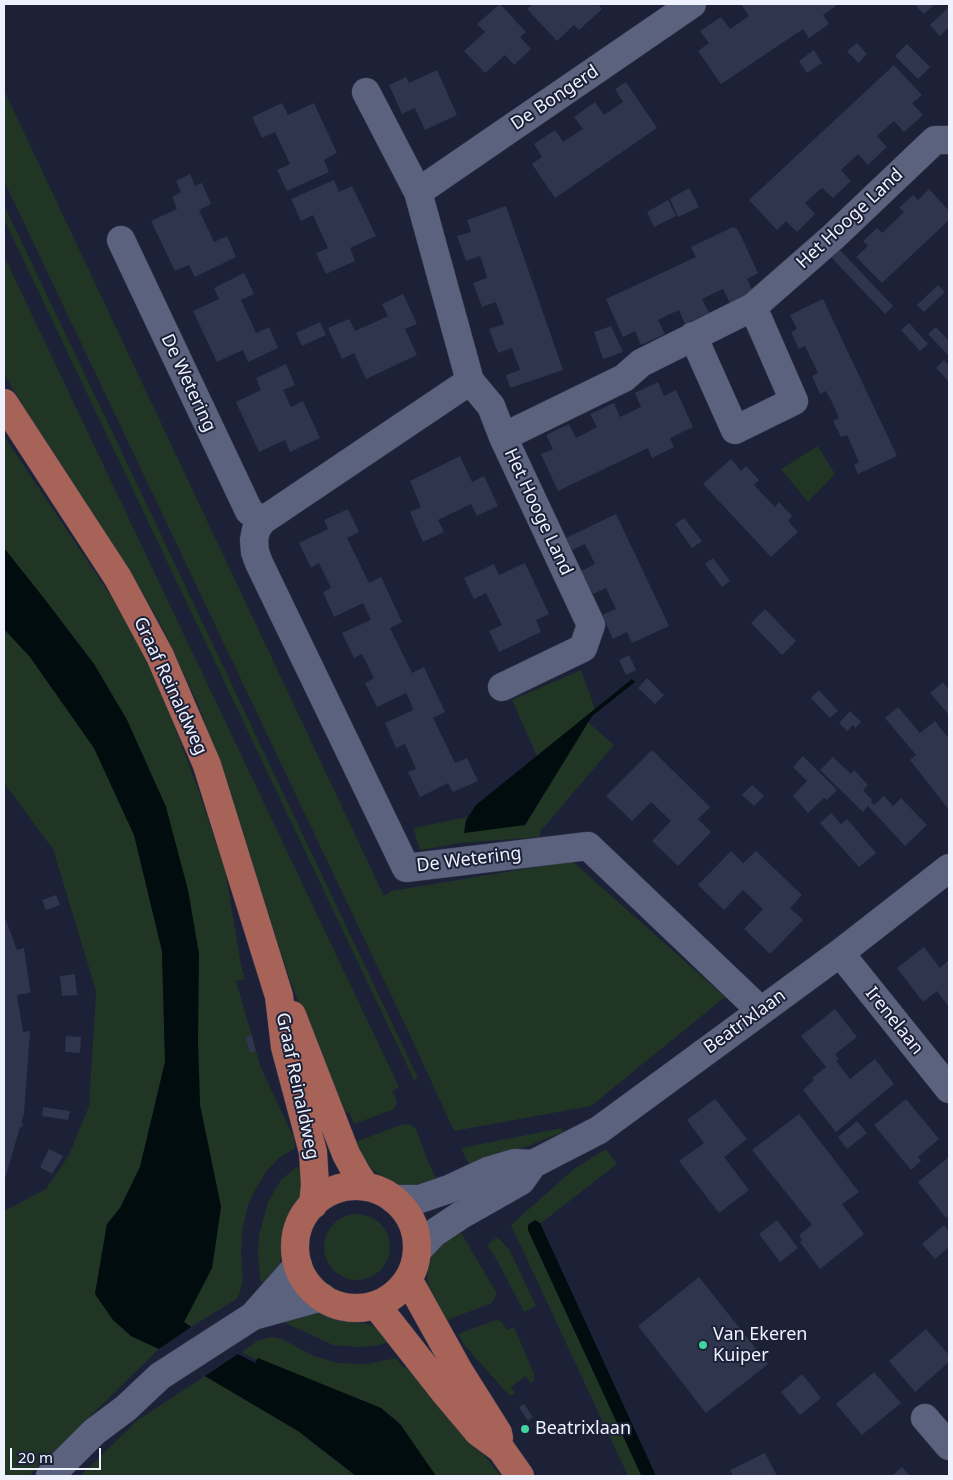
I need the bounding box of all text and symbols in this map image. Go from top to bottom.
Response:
street label: De Bongerd [507,61,603,135]
street label: Het Hooge Land [792,164,908,274]
street label: De Wetering [156,331,220,435]
street label: Het Hooge Land [499,445,577,579]
street label: Graaf Reinaldweg [129,614,211,758]
street label: De Wetering [415,843,523,877]
street label: Irenelaan [860,983,928,1059]
street label: Beatrixlaan [700,985,790,1059]
street label: Graaf Reinaldweg [271,1011,323,1161]
place label: Van Ekeren Kuiper [713,1324,807,1366]
marker: Van Ekeren Kuiper [697,1339,709,1351]
place label: Beatrixlaan [535,1418,631,1440]
marker: Beatrixlaan [519,1423,531,1435]
scale bar [12,1438,104,1470]
text: 20 m [18,1447,53,1467]

